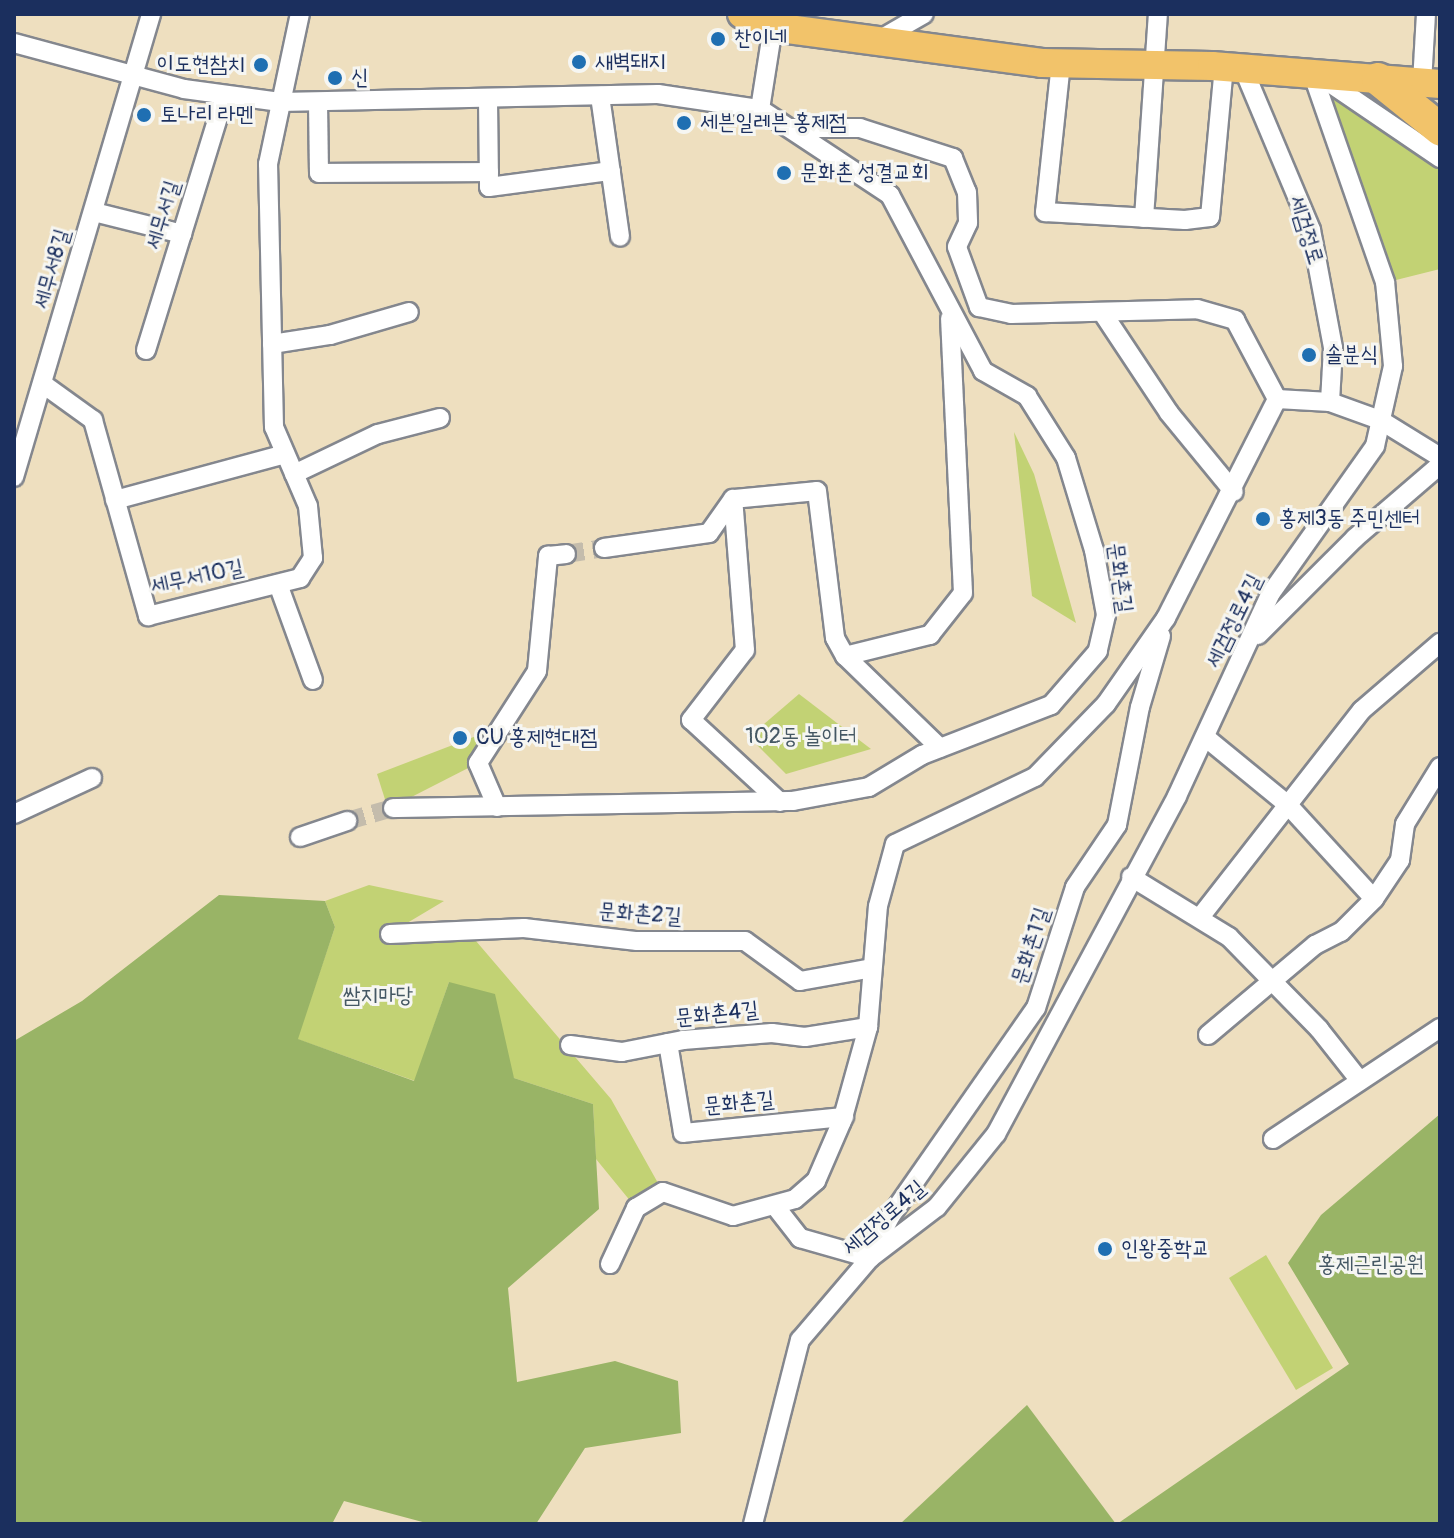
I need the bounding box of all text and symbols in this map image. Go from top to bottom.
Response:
place label: 찬이네 [734,26,787,52]
marker: 찬이네 [709,30,727,48]
place label: 새벽돼지 [595,49,666,75]
place label: 이도현참치 [156,52,245,78]
marker: 새벽돼지 [570,53,588,71]
marker: 이도현참치 [252,56,270,74]
place label: 신 [351,65,369,91]
marker: 신 [326,69,344,87]
place label: 토나리 라멘 [160,102,253,128]
marker: 토나리 라멘 [135,106,153,124]
place label: 세븐일레븐 홍제점 [700,110,846,136]
marker: 세븐일레븐 홍제점 [675,114,693,132]
place label: 문화촌 성결교회 [800,160,929,186]
marker: 문화촌 성결교회 [775,164,793,182]
street label: 세무서길 [140,177,186,253]
street label: 세검정로 [1283,192,1329,268]
street label: 세무서8길 [28,226,76,312]
place label: 솔분식 [1325,342,1378,368]
marker: 솔분식 [1300,346,1318,364]
place label: 홍제3동 주민센터 [1279,506,1420,532]
marker: 홍제3동 주민센터 [1254,510,1272,528]
street label: 문화촌길 [1102,541,1138,615]
street label: 세무서10길 [148,554,246,600]
street label: 세검정로4길 [1200,570,1268,672]
park label: 102동 놀이터 [745,724,857,750]
place label: CU 홍제현대점 [476,725,597,751]
marker: CU 홍제현대점 [451,729,469,747]
street label: 문화촌2길 [598,898,682,930]
street label: 문화촌1길 [1006,904,1056,988]
park label: 쌈지마당 [343,983,413,1009]
street label: 문화촌4길 [674,997,760,1031]
street label: 문화촌길 [702,1086,776,1120]
street label: 세검정로4길 [837,1175,931,1261]
place label: 인왕중학교 [1121,1236,1210,1262]
marker: 인왕중학교 [1096,1240,1114,1258]
park label: 홍제근린공원 [1318,1252,1424,1278]

